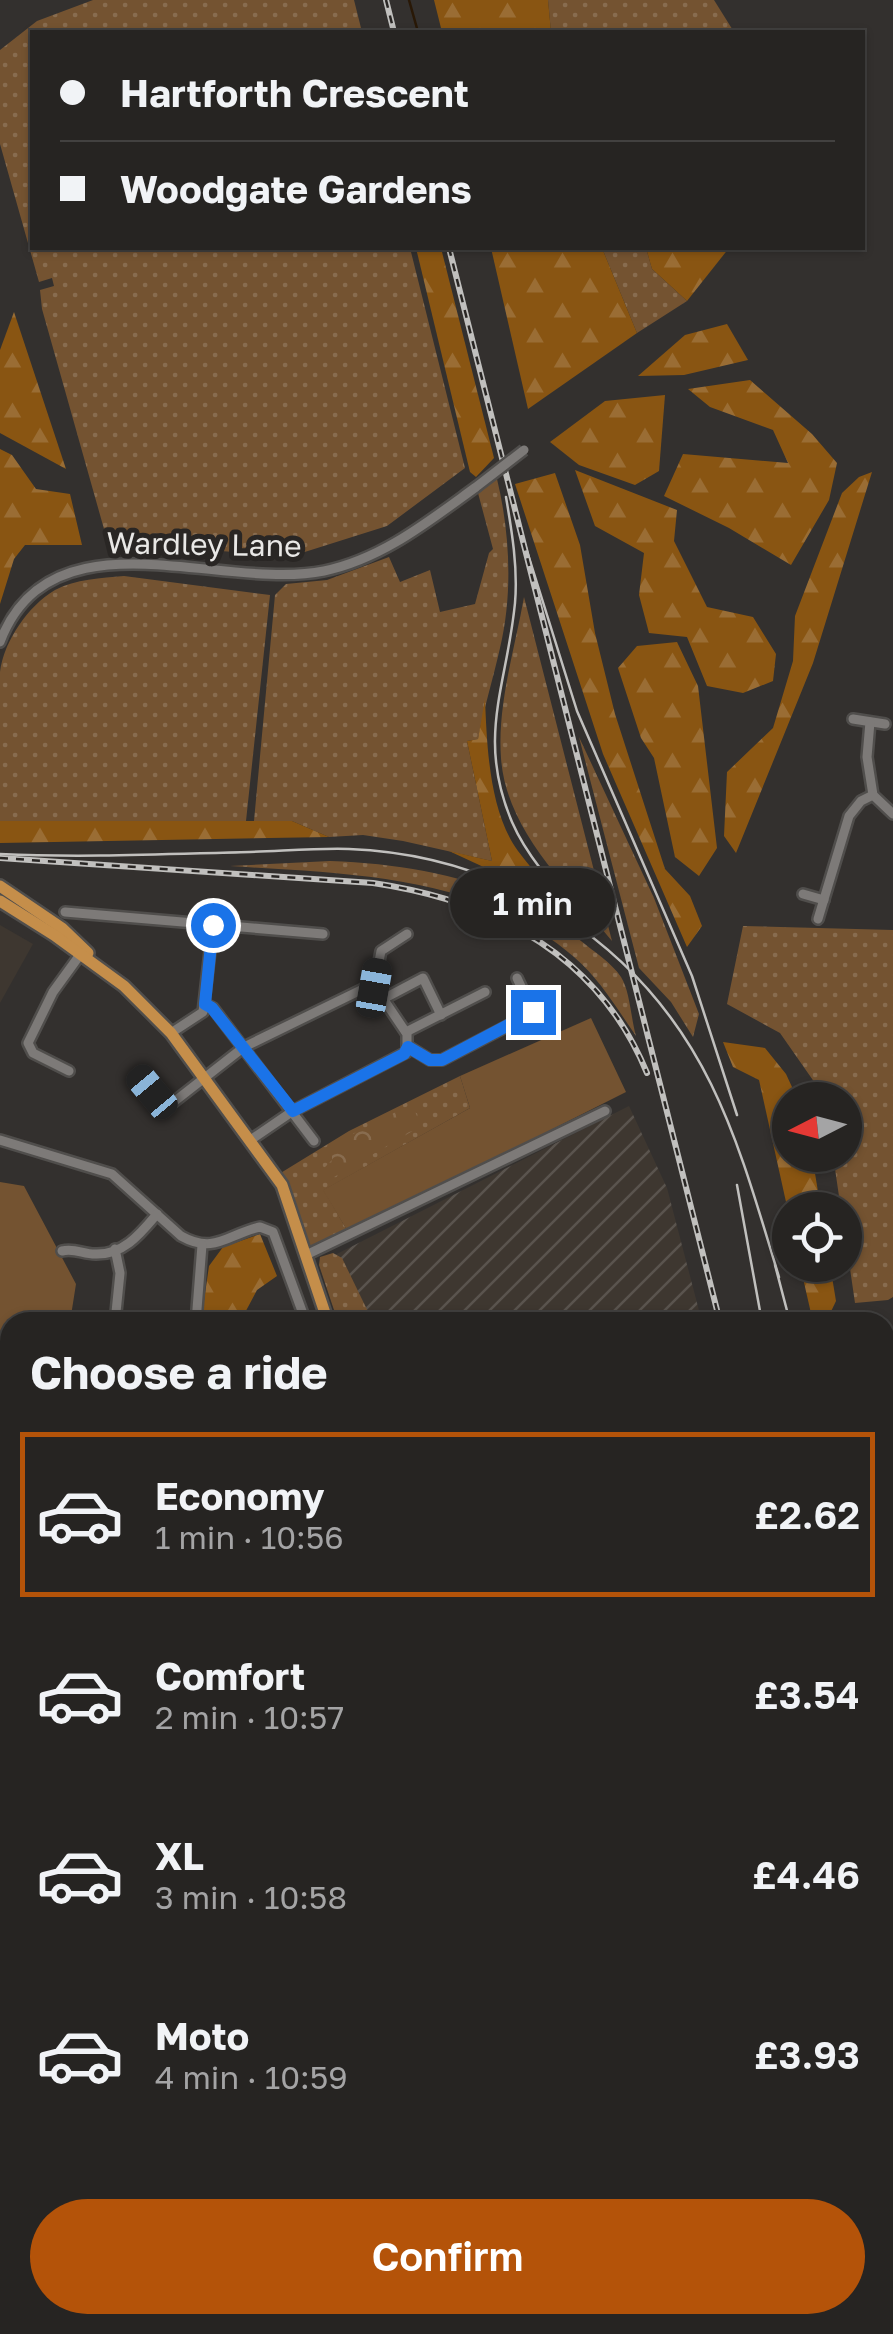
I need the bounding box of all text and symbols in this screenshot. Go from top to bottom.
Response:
text: Hartforth Crescent [120,70,469,115]
text: Woodgate Gardens [120,166,472,211]
street label: Wardley Lane [106,524,302,564]
callout: 1 min [450,867,616,937]
text: 1 min [492,884,573,922]
route start [191,903,236,948]
car [354,956,394,1020]
route end [511,990,556,1035]
car [121,1059,183,1125]
north arrow [772,1082,862,1172]
map controls [772,1082,862,1282]
button: locate [772,1192,862,1282]
text: Choose a ride [30,1345,328,1399]
icon: car [35,1470,125,1560]
text: Economy [155,1473,324,1518]
text: £2.62 [754,1492,860,1537]
text: 1 min · 10:56 [155,1518,344,1556]
icon: car [35,1650,125,1740]
text: Comfort [155,1653,305,1698]
text: £3.54 [754,1672,860,1717]
text: 2 min · 10:57 [155,1698,344,1736]
icon: car [35,1830,125,1920]
text: XL [155,1833,204,1878]
text: £4.46 [752,1852,860,1897]
text: 3 min · 10:58 [155,1878,347,1916]
icon: car [35,2010,125,2100]
text: Moto [155,2013,249,2058]
text: £3.93 [754,2032,860,2077]
text: 4 min · 10:59 [155,2058,348,2096]
button: Confirm [30,2199,865,2314]

